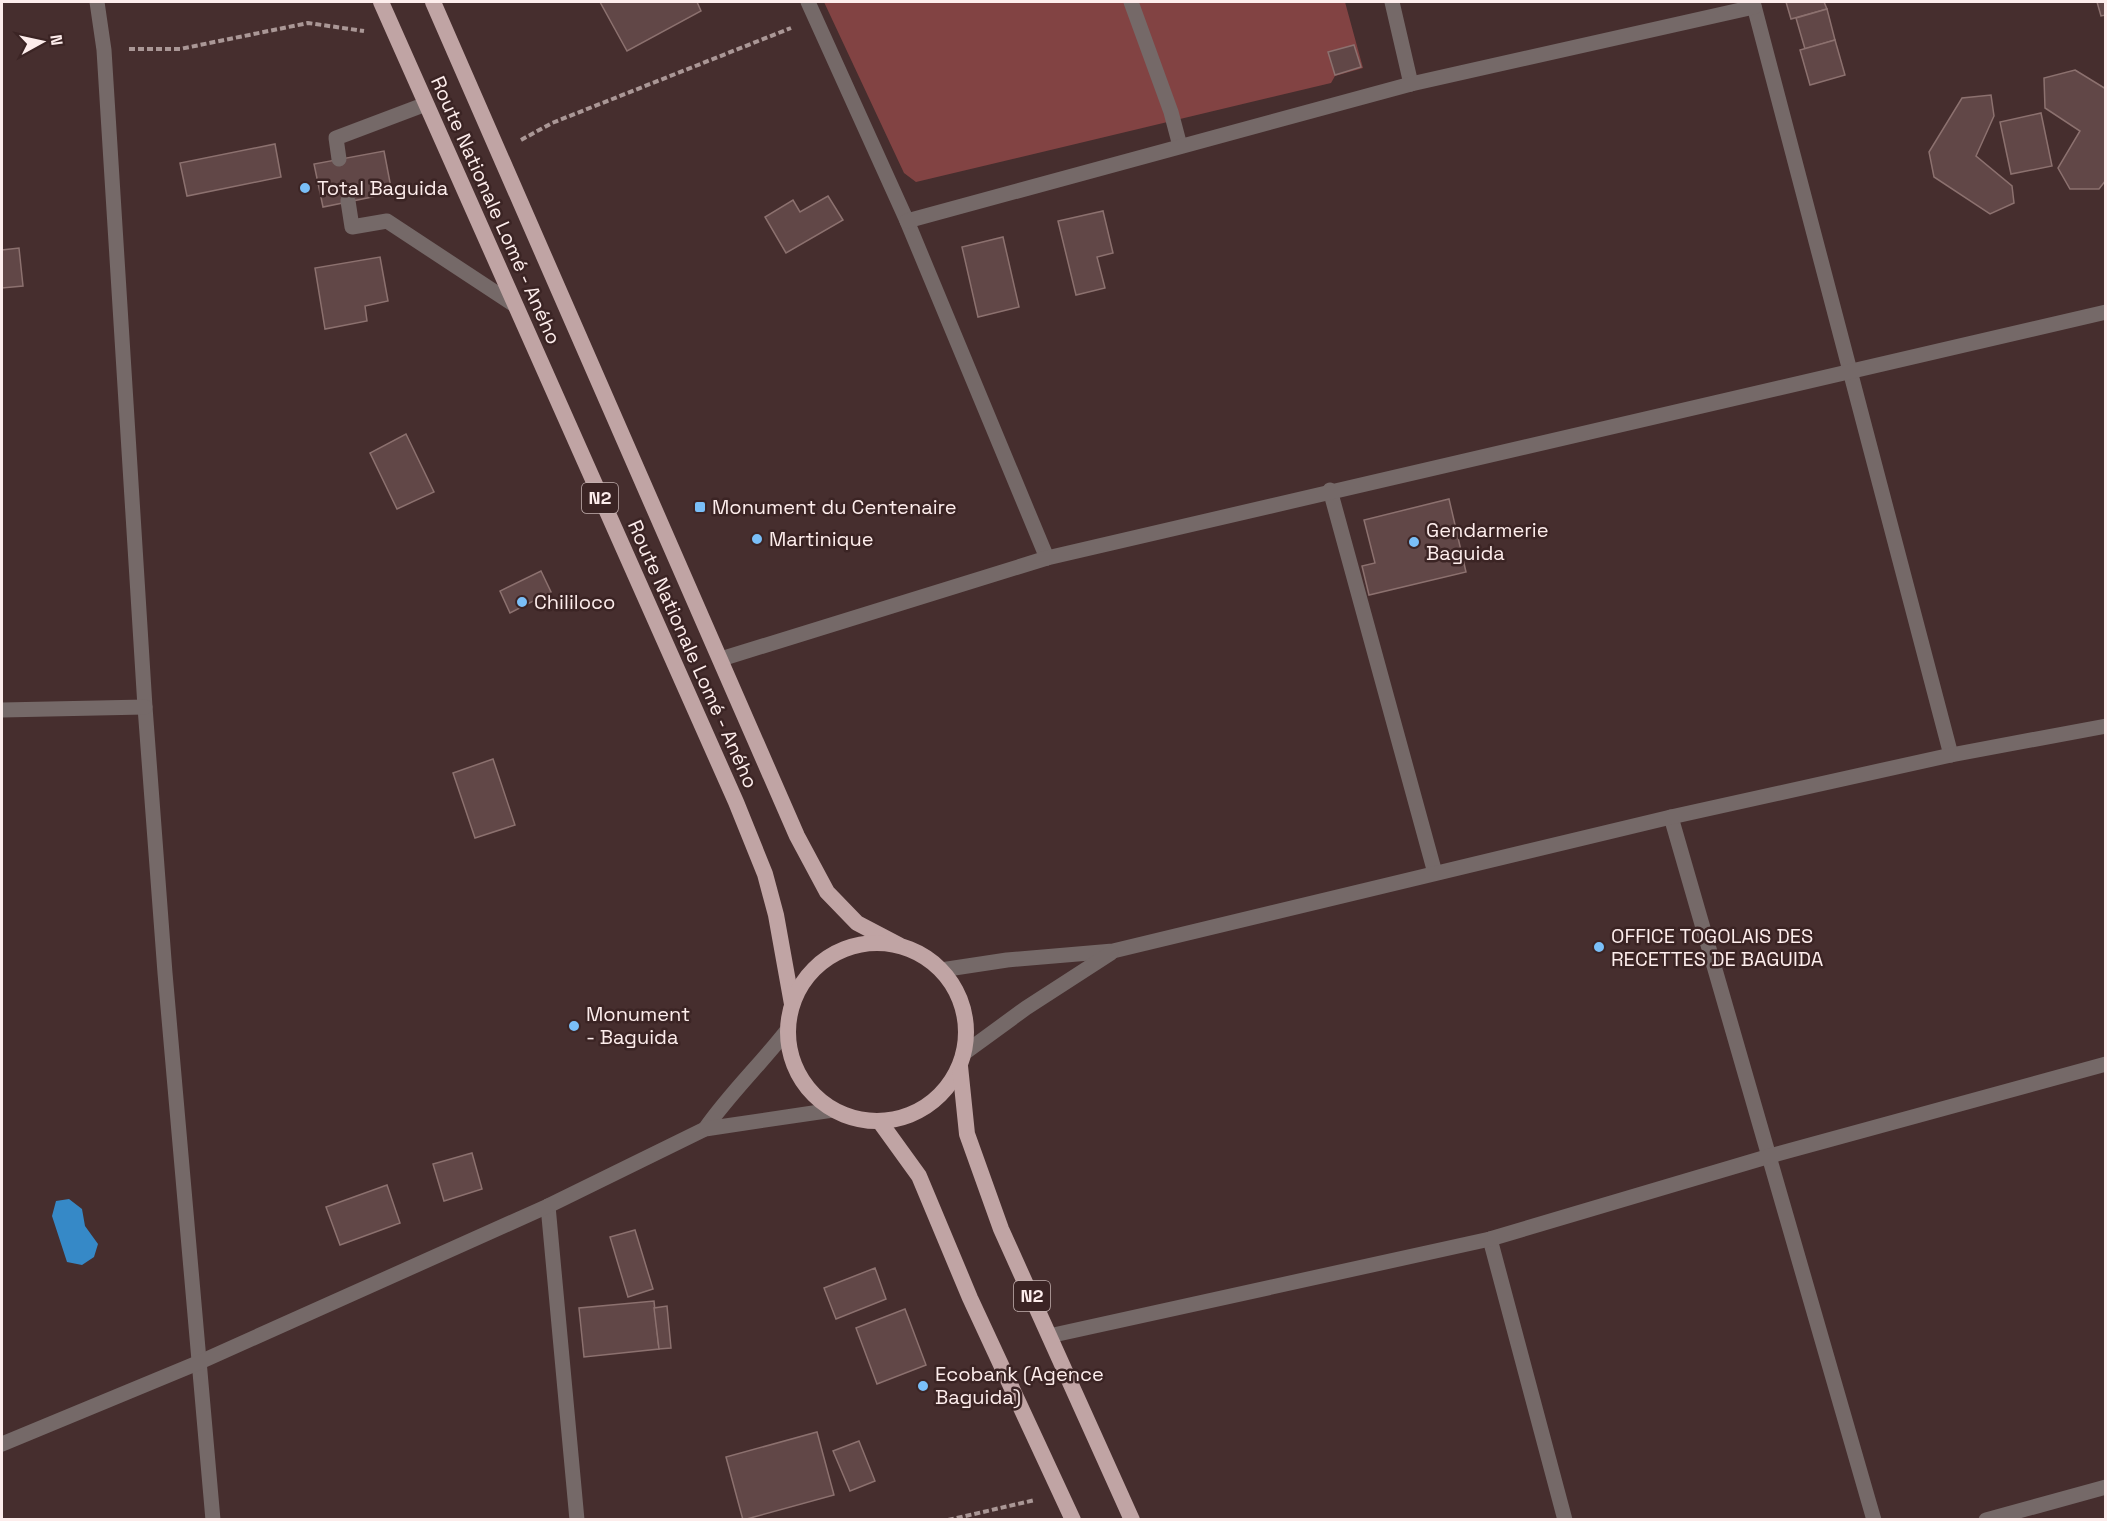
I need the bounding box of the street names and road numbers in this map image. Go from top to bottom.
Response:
street label: Route Nationale Lomé - Aného [425,72,567,348]
road number: N2 [582,483,618,513]
street label: Route Nationale Lomé - Aného [622,516,764,792]
road number: N2 [1014,1281,1050,1311]

